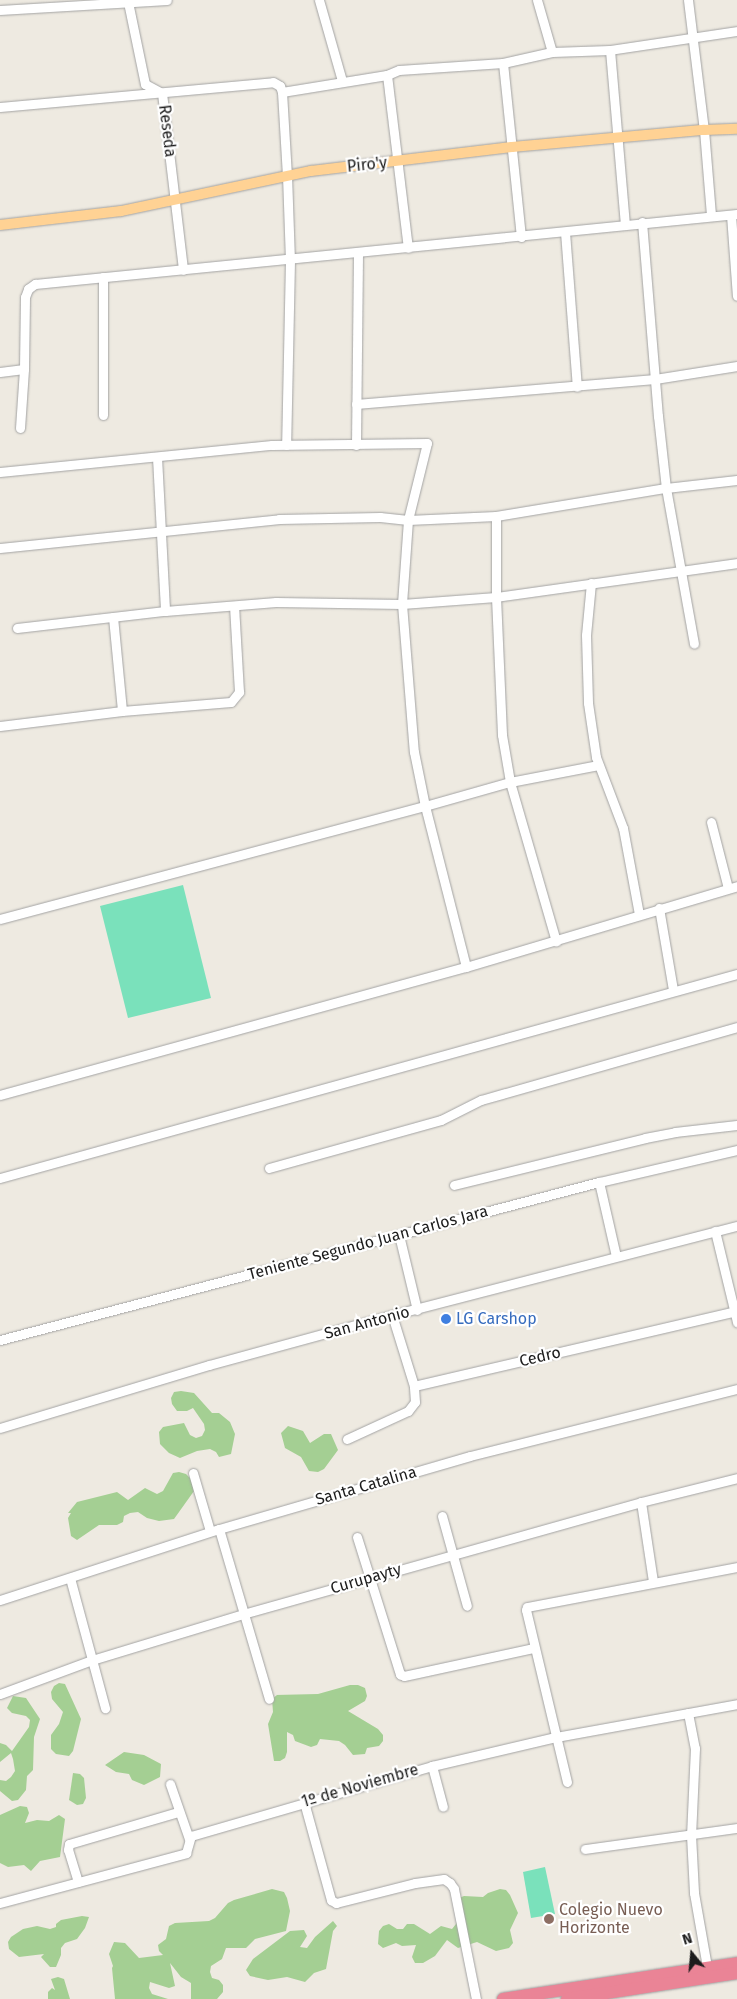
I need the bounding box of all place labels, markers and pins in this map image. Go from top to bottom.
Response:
place label: LG Carshop [456,1309,537,1329]
marker: LG Carshop [440,1313,452,1325]
place label: Colegio Nuevo Horizonte [559,1900,663,1938]
marker: Colegio Nuevo Horizonte [543,1913,555,1925]

